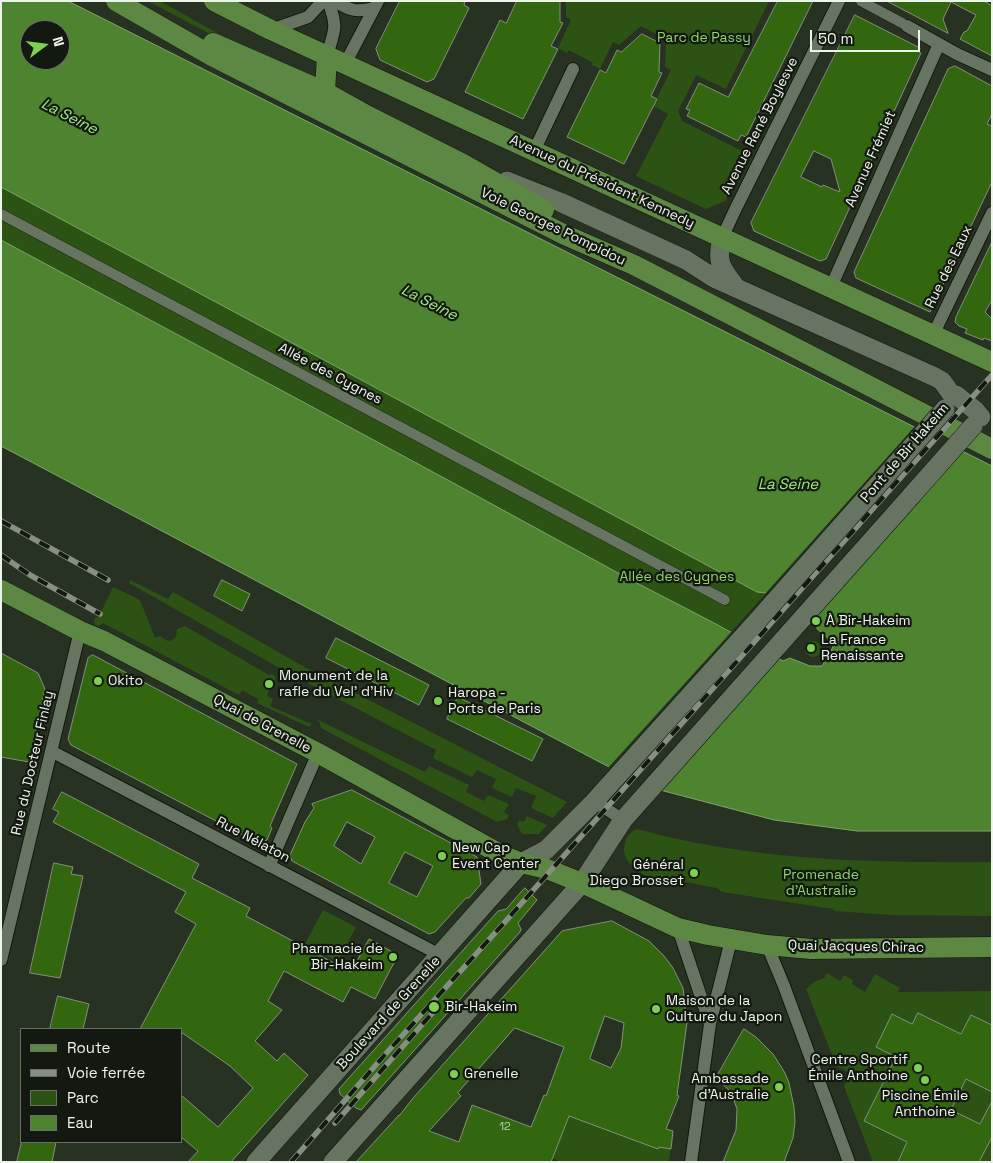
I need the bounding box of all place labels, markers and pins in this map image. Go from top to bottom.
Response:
place label: À Bir-Hakeim [826,613,911,629]
marker: À Bir-Hakeim [810,615,822,627]
place label: La France Renaissante [821,632,904,664]
marker: La France Renaissante [805,642,817,654]
place label: Monument de la rafle du Vel' d'Hiv [279,668,394,700]
place label: Okito [108,673,143,689]
marker: Okito [92,675,104,687]
marker: Monument de la rafle du Vel' d'Hiv [263,678,275,690]
place label: Haropa - Ports de Paris [448,685,541,718]
marker: Haropa - Ports de Paris [432,695,444,707]
place label: New Cap Event Center [452,840,539,872]
marker: New Cap Event Center [436,850,448,862]
place label: Général Diego Brosset [590,857,684,890]
marker: Général Diego Brosset [688,867,700,879]
place label: Pharmacie de Bir-Hakeim [292,941,383,974]
marker: Pharmacie de Bir-Hakeim [387,951,399,963]
place label: Maison de la Culture du Japon [666,993,782,1026]
place label: Bir-Hakeim [445,999,517,1015]
marker: Bir-Hakeim [427,1000,441,1014]
marker: Maison de la Culture du Japon [650,1003,662,1015]
place label: Centre Sportif Émile Anthoine [808,1052,908,1084]
marker: Centre Sportif Émile Anthoine [912,1062,924,1074]
place label: Grenelle [464,1066,519,1082]
marker: Grenelle [448,1068,460,1080]
place label: Ambassade d'Australie [691,1071,769,1104]
marker: Piscine Émile Anthoine [919,1074,931,1086]
marker: Ambassade d'Australie [773,1081,785,1093]
place label: Piscine Émile Anthoine [882,1088,968,1120]

